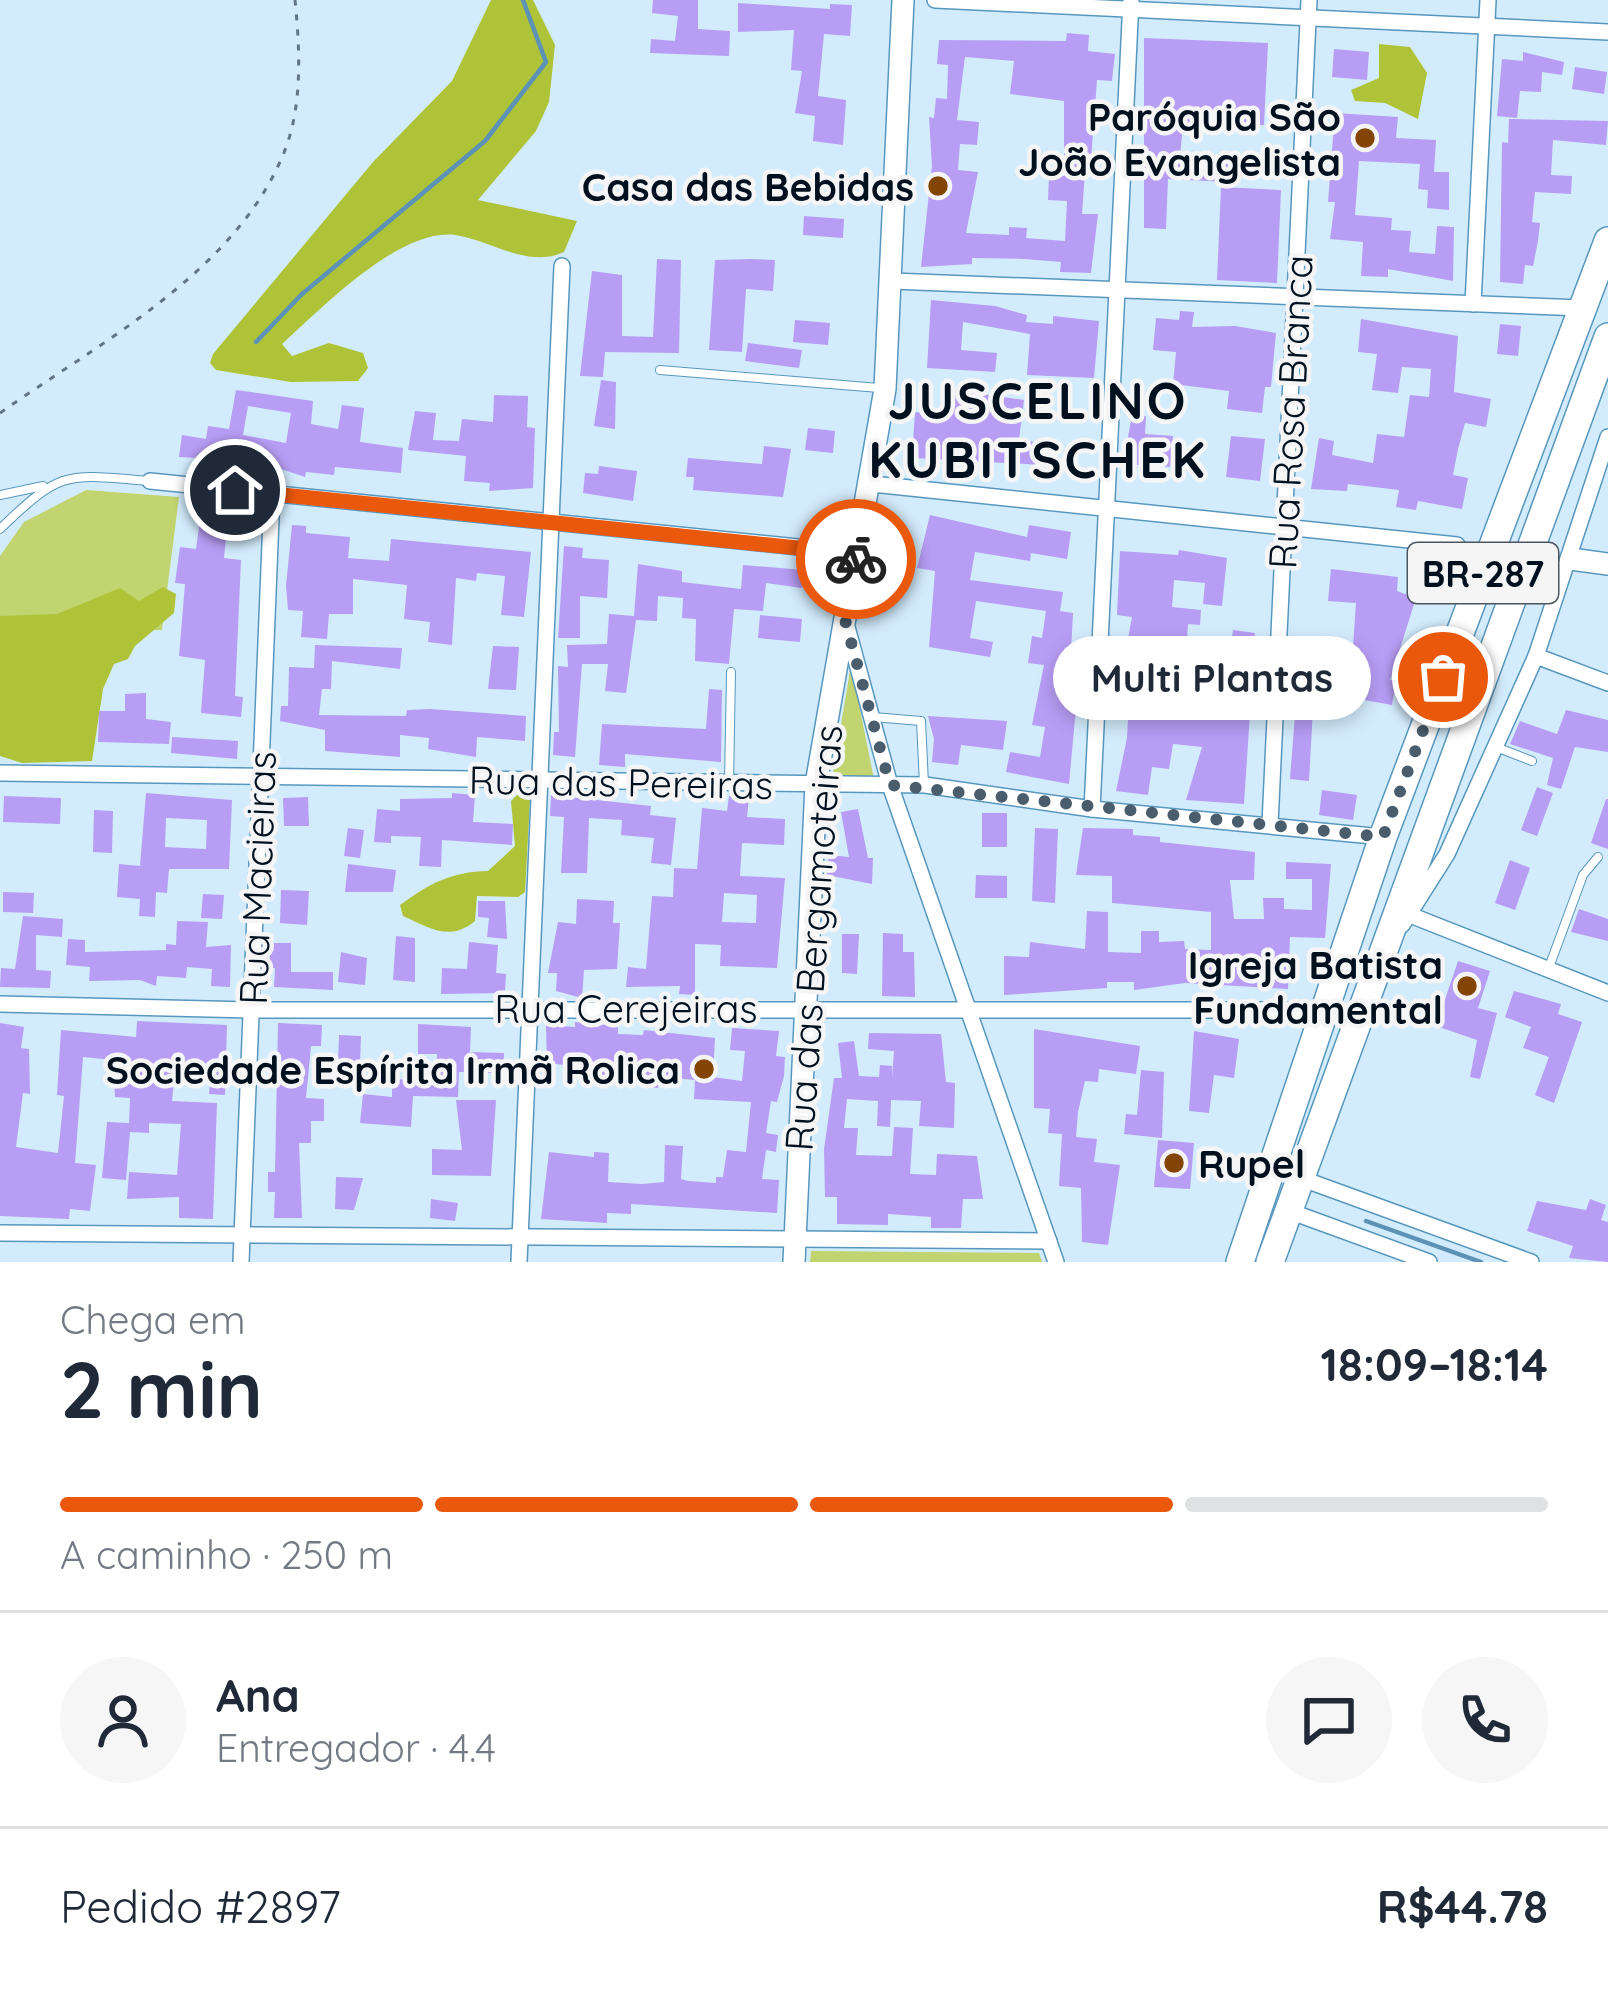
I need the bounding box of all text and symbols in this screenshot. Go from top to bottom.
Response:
place label: Paróquia São João Evangelista [1018,92,1341,186]
marker: Paróquia São João Evangelista [1352,125,1378,151]
place label: Casa das Bebidas [582,162,914,211]
marker: Casa das Bebidas [925,173,951,199]
street label: Rua Rosa Branca [1257,254,1323,570]
district label: JUSCELINO KUBITSCHEK [868,368,1208,491]
pin [184,439,286,541]
icon: home [202,457,268,523]
courier [796,499,916,619]
icon: bike [823,526,889,592]
road number: BR-287 [1408,543,1558,603]
pin [1392,626,1494,728]
callout: Multi Plantas [1053,635,1371,719]
icon: bag [1410,644,1476,710]
text: Multi Plantas [1091,653,1333,702]
street label: Rua das Bergamoteiras [774,723,852,1153]
street label: Rua Macieiras [228,750,286,1006]
street label: Rua das Pereiras [468,755,774,809]
place label: Igreja Batista Fundamental [1188,940,1443,1034]
marker: Igreja Batista Fundamental [1454,973,1480,999]
street label: Rua Cerejeiras [494,984,758,1033]
place label: Sociedade Espírita Irmã Rolica [106,1045,680,1094]
marker: Sociedade Espírita Irmã Rolica [691,1056,717,1082]
place label: Rupel [1198,1139,1305,1188]
marker: Rupel [1161,1150,1187,1176]
text: Chega em [60,1295,245,1344]
text: 18:09–18:14 [1321,1336,1548,1392]
text: 2 min [60,1340,263,1438]
text: A caminho · 250 m [60,1530,393,1579]
button: person [60,1657,186,1783]
button: chat [1266,1657,1392,1783]
button: phone [1422,1657,1548,1783]
text: Ana [216,1667,300,1723]
text: Entregador · 4.4 [216,1723,496,1772]
text: Pedido #2897 [60,1878,341,1934]
text: R$44.78 [1377,1878,1548,1934]

